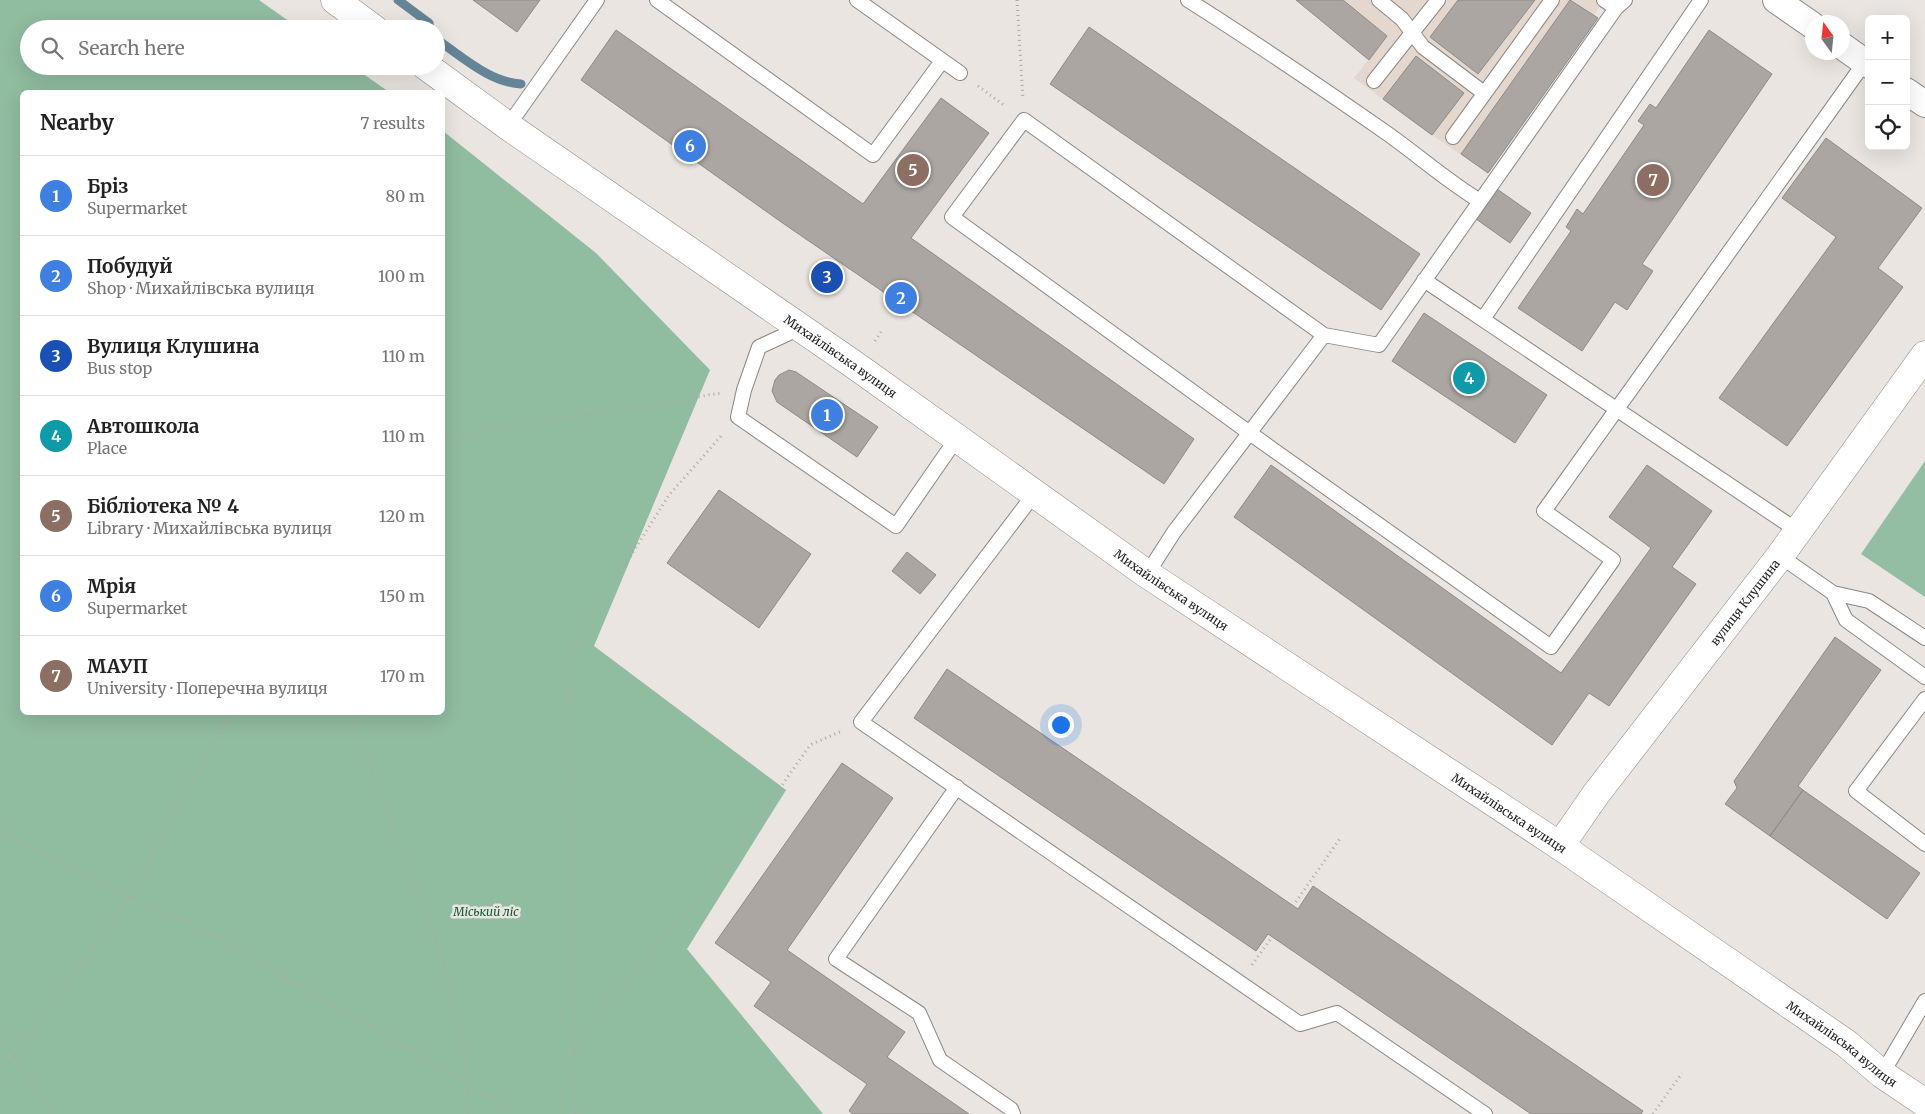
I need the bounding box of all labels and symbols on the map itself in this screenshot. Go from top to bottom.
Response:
north arrow [1805,15,1850,60]
pin: 6 [674,127,706,165]
pin: 5 [897,151,929,189]
pin: 7 [1637,161,1669,199]
pin: 3 [811,258,843,296]
pin: 2 [885,279,917,317]
street label: Михайлівська вулиця [781,311,900,401]
pin: 4 [1453,359,1485,397]
pin: 1 [811,396,843,434]
street label: Михайлівська вулиця [1112,546,1231,633]
street label: вулиця Клушина [1707,555,1783,648]
your location [1048,712,1074,738]
street label: Михайлівська вулиця [1449,769,1570,856]
park label: Міський ліс [452,904,519,919]
street label: Михайлівська вулиця [1784,997,1900,1090]

